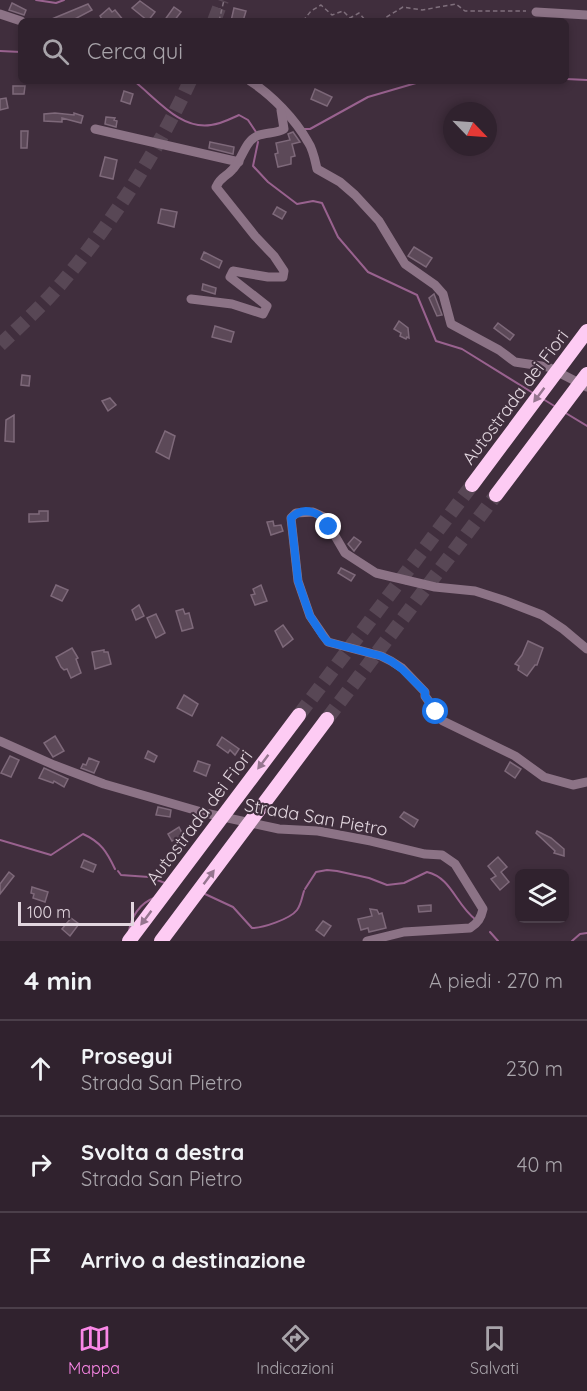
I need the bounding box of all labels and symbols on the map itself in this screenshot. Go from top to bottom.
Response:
north arrow [443,102,497,156]
street label: Autostrada dei Fiori [457,325,573,469]
one-way arrow [534,387,546,402]
route end [315,513,341,539]
route start [422,698,448,724]
street label: Autostrada dei Fiori [141,745,257,889]
one-way arrow [257,754,270,770]
street label: Strada San Pietro [243,793,389,841]
one-way arrow [202,870,214,885]
scale bar [18,899,134,926]
one-way arrow [140,909,152,925]

